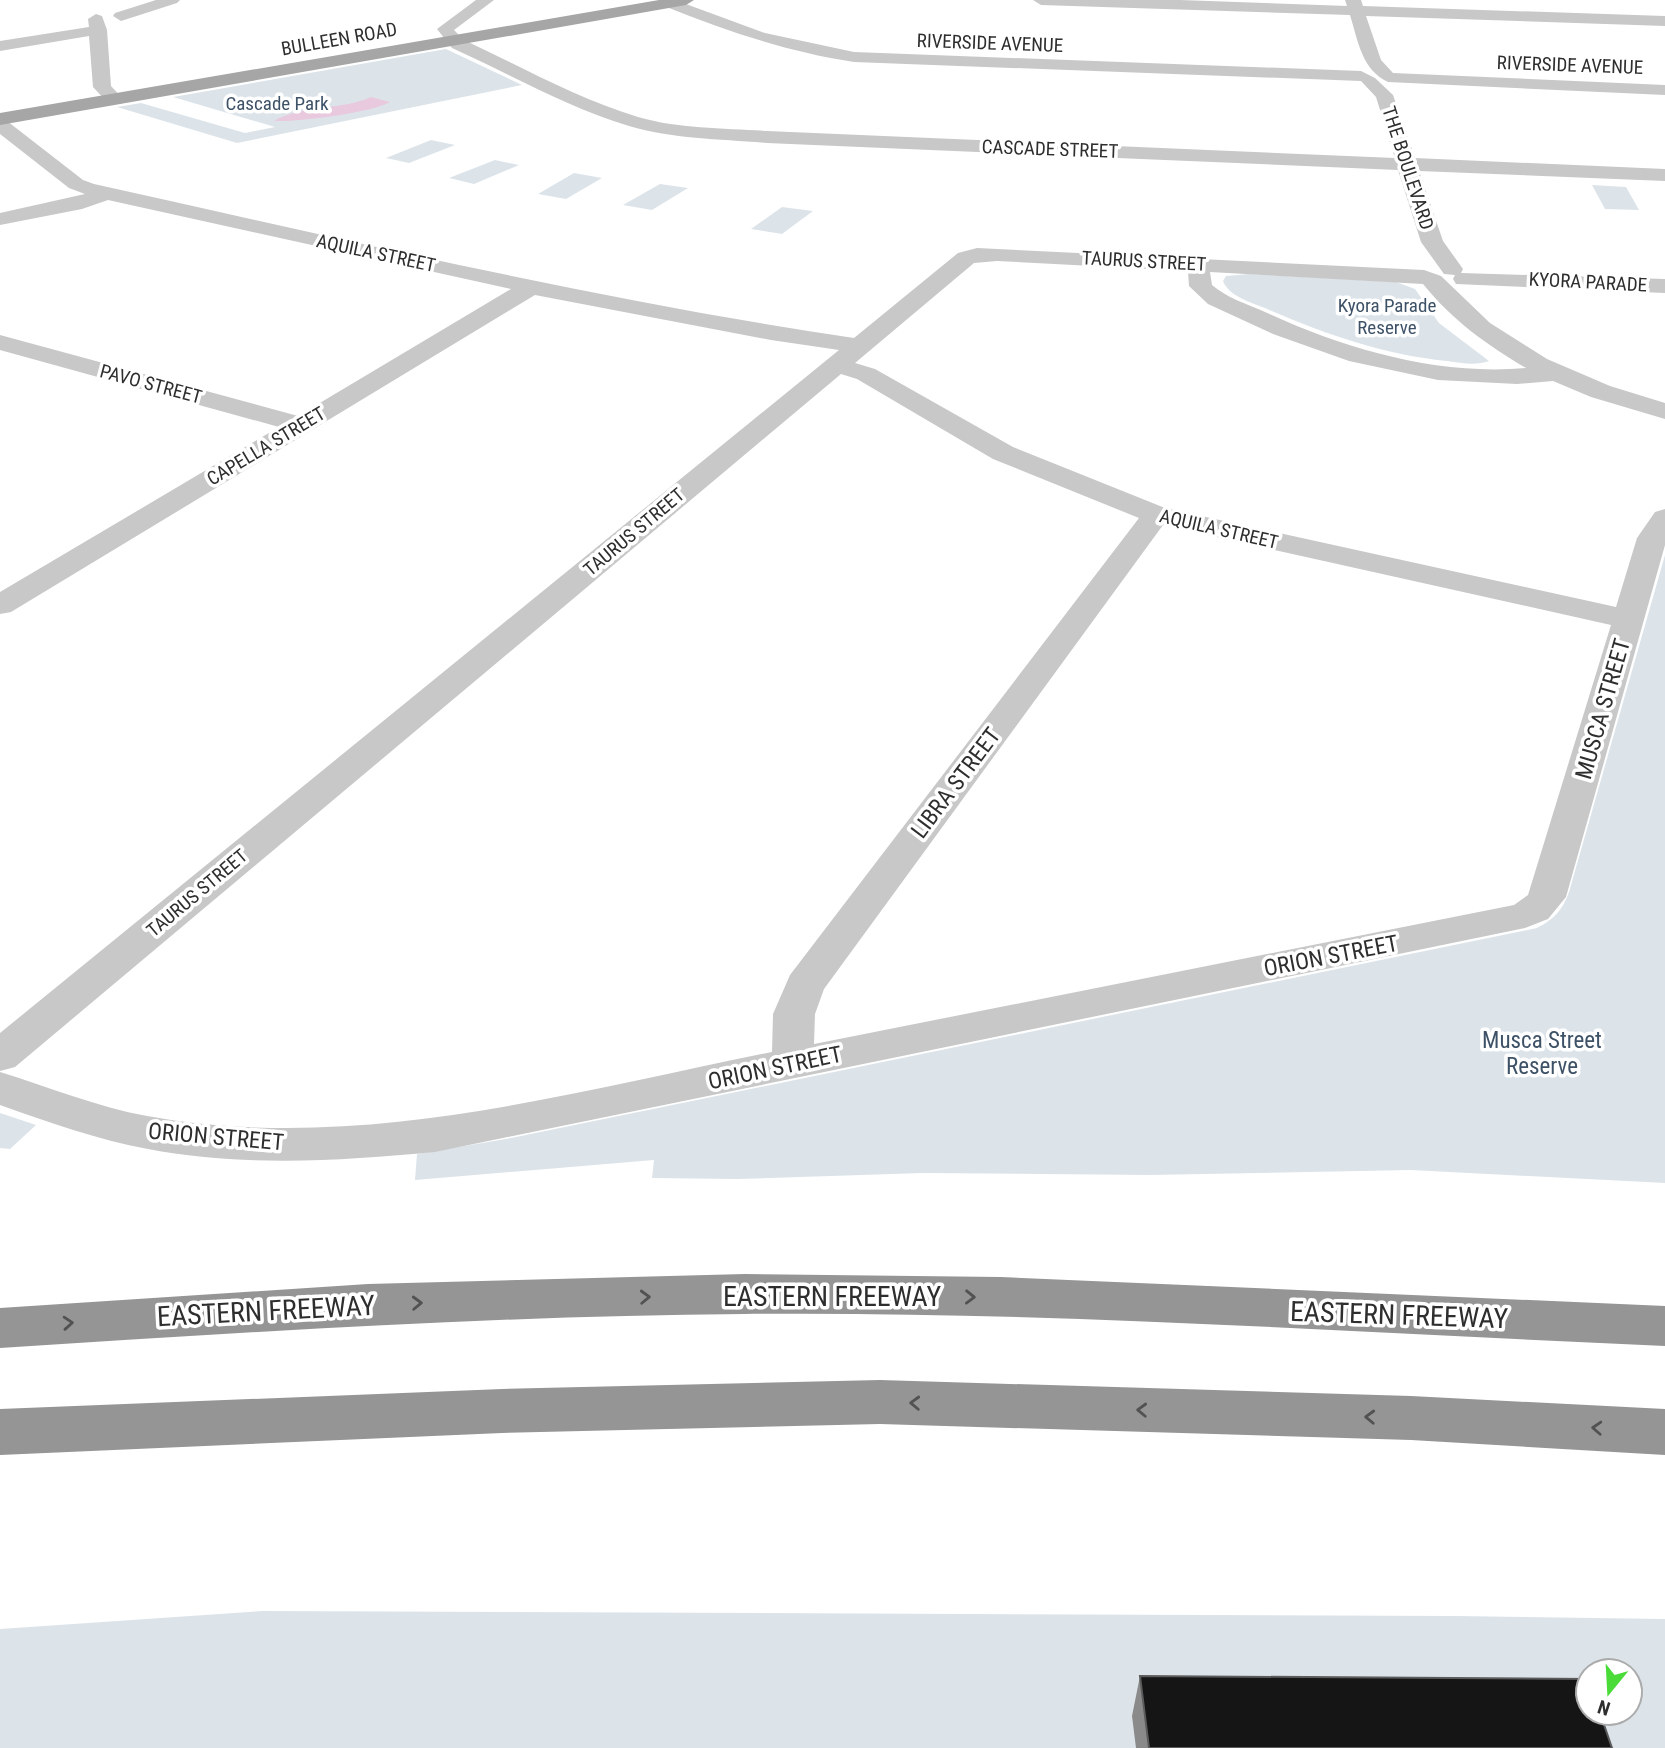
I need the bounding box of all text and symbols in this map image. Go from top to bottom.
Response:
street label: BULLEEN ROAD [279,17,399,61]
street label: RIVERSIDE AVENUE [916,29,1064,57]
street label: RIVERSIDE AVENUE [1496,51,1644,79]
park label: Cascade Park [226,92,329,115]
street label: THE BOULEVARD [1377,103,1439,233]
street label: CASCADE STREET [981,135,1119,163]
street label: AQUILA STREET [314,229,438,277]
street label: TAURUS STREET [1081,246,1207,276]
street label: KYORA PARADE [1528,267,1648,297]
park label: Kyora Parade Reserve [1338,294,1436,339]
street label: PAVO STREET [98,359,205,409]
street label: CAPELLA STREET [203,402,329,490]
street label: TAURUS STREET [579,483,689,581]
street label: AQUILA STREET [1157,504,1281,554]
street label: MUSCA STREET [1570,636,1636,782]
street label: LIBRA STREET [906,722,1006,844]
street label: TAURUS STREET [142,844,252,942]
street label: ORION STREET [1262,930,1400,982]
park label: Musca Street Reserve [1482,1027,1602,1080]
street label: ORION STREET [706,1041,844,1095]
street label: ORION STREET [147,1118,285,1156]
street label: EASTERN FREEWAY [723,1280,941,1313]
street label: EASTERN FREEWAY [156,1289,376,1333]
one-way arrow [640,1289,651,1304]
one-way arrow [966,1289,976,1305]
one-way arrow [413,1295,423,1311]
street label: EASTERN FREEWAY [1289,1295,1509,1335]
one-way arrow [63,1316,74,1331]
one-way arrow [909,1395,920,1410]
one-way arrow [1137,1402,1148,1417]
one-way arrow [1364,1409,1375,1424]
one-way arrow [1591,1421,1602,1436]
north arrow [1574,1657,1644,1727]
text: N [1595,1695,1613,1720]

